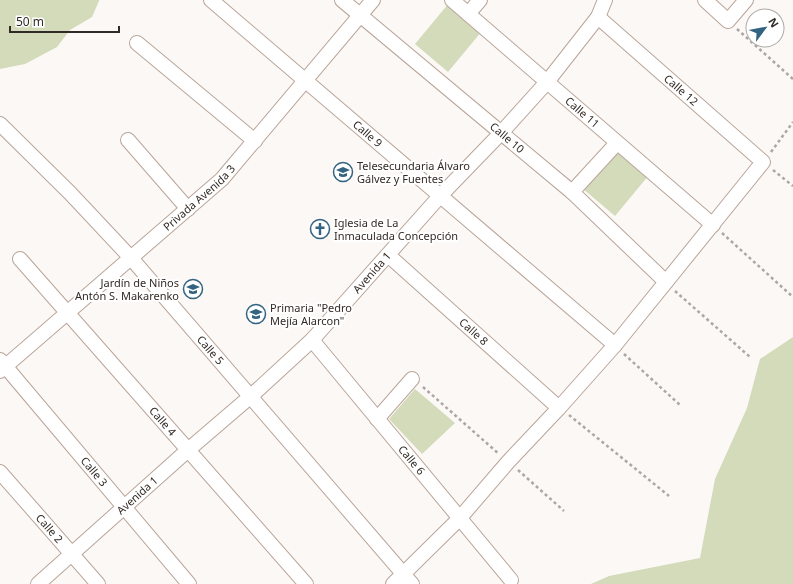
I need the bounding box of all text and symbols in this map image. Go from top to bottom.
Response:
scale bar [10,8,119,34]
north arrow [745,8,785,48]
text: 50 m [16,13,44,30]
text: N [765,15,783,30]
street label: Calle 12 [661,71,702,109]
street label: Calle 11 [562,93,603,131]
street label: Calle 9 [350,117,386,150]
street label: Calle 10 [487,119,528,156]
place label: Telesecundaria Álvaro Gálvez y Fuentes [357,158,470,186]
street label: Privada Avenida 3 [160,161,238,234]
school or university icon: Telesecundaria Álvaro Gálvez y Fuentes [332,161,354,183]
place label: Iglesia de La Inmaculada Concepción [334,215,458,243]
church icon: Iglesia de La Inmaculada Concepción [309,218,331,240]
street label: Avenida 1 [349,248,394,296]
place label: Jardín de Niños Antón S. Makarenko [75,275,179,303]
school or university icon: Jardín de Niños Antón S. Makarenko [182,278,204,300]
place label: Primaria "Pedro Mejía Alarcon" [270,300,352,328]
school or university icon: Primaria "Pedro Mejía Alarcon" [245,303,267,325]
street label: Calle 8 [456,314,492,348]
street label: Calle 5 [194,332,228,368]
street label: Calle 4 [146,403,180,439]
street label: Calle 6 [395,442,429,478]
street label: Calle 3 [78,453,111,489]
street label: Avenida 1 [113,473,161,517]
street label: Calle 2 [33,510,67,546]

